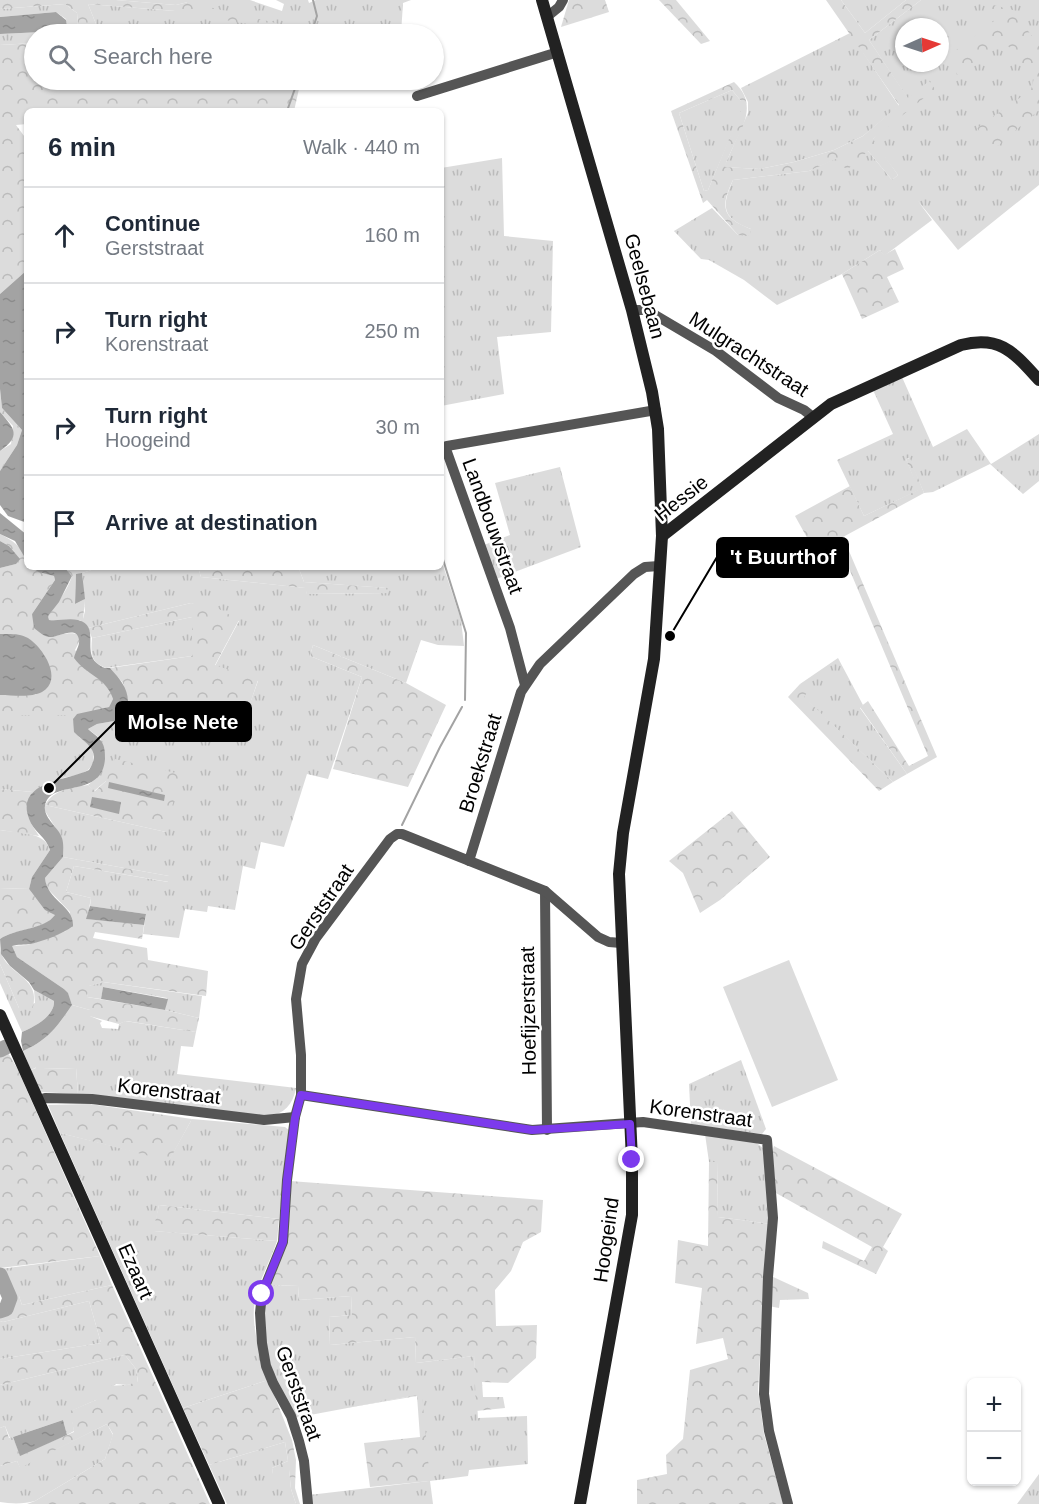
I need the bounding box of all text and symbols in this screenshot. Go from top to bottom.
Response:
north arrow [895,18,949,72]
search box [24,24,444,90]
icon: search [45,41,78,74]
text: Search here [93,44,213,69]
text: 6 min [48,132,116,162]
text: Walk · 440 m [303,136,420,158]
text: Continue [105,211,200,236]
icon: ahead [48,219,81,252]
text: 160 m [364,224,420,246]
street label: Geelsebaan [620,231,670,341]
text: Gerststraat [105,237,204,259]
text: Turn right [105,307,207,332]
street label: Mulgrachtstraat [685,307,813,401]
icon: right [48,315,81,348]
text: 250 m [364,320,420,342]
text: Korenstraat [105,333,208,355]
text: Turn right [105,403,207,428]
icon: right [48,411,81,444]
text: 30 m [376,416,420,438]
text: Hoogeind [105,429,191,451]
street label: Landbouwstraat [458,455,528,597]
street label: Hessie [650,471,712,525]
icon: arrive [48,507,81,540]
text: Arrive at destination [105,510,318,535]
callout: 't Buurthof [717,538,848,577]
text: 't Buurthof [730,545,837,568]
callout: Molse Nete [116,702,251,741]
text: Molse Nete [128,710,238,733]
street label: Broekstraat [455,710,506,815]
street label: Gerststraat [284,859,358,954]
street label: Hoefijzerstraat [516,946,540,1076]
street label: Korenstraat [116,1074,222,1108]
street label: Korenstraat [648,1095,754,1131]
route end [618,1146,644,1172]
street label: Hoogeind [589,1196,623,1284]
street label: Ezaart [114,1240,158,1302]
route start [248,1280,274,1306]
street label: Gerststraat [272,1343,326,1444]
map controls [967,1378,1021,1486]
button: + [967,1378,1021,1432]
button: − [967,1432,1021,1486]

